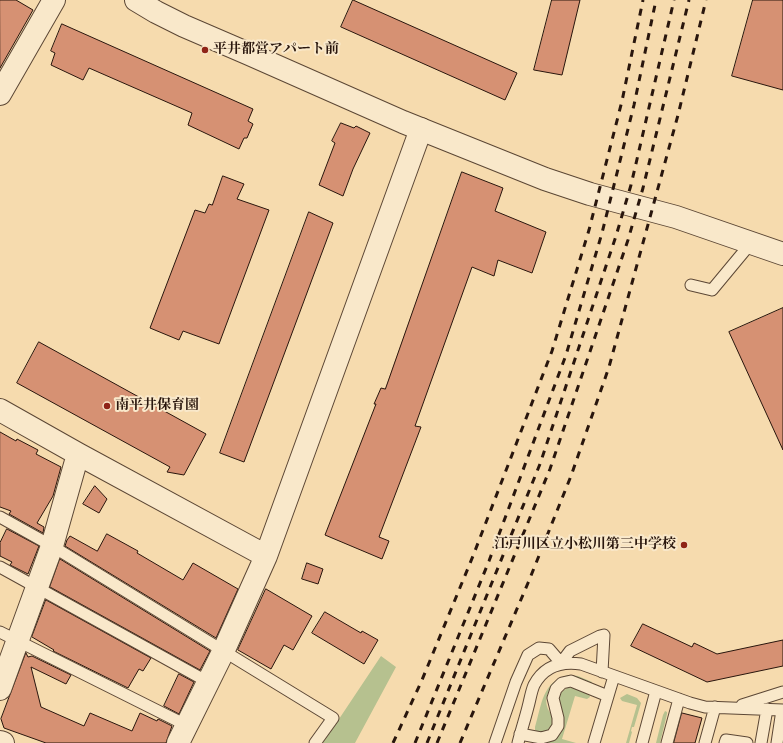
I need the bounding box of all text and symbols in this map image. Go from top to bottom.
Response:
place label: 平井都営アパート前 [213,42,339,58]
marker: 平井都営アパート前 [200,45,210,55]
place label: 南平井保育園 [115,398,199,414]
marker: 南平井保育園 [102,401,112,411]
place label: 江戸川区立小松川第三中学校 [494,537,676,553]
marker: 江戸川区立小松川第三中学校 [679,540,689,550]

